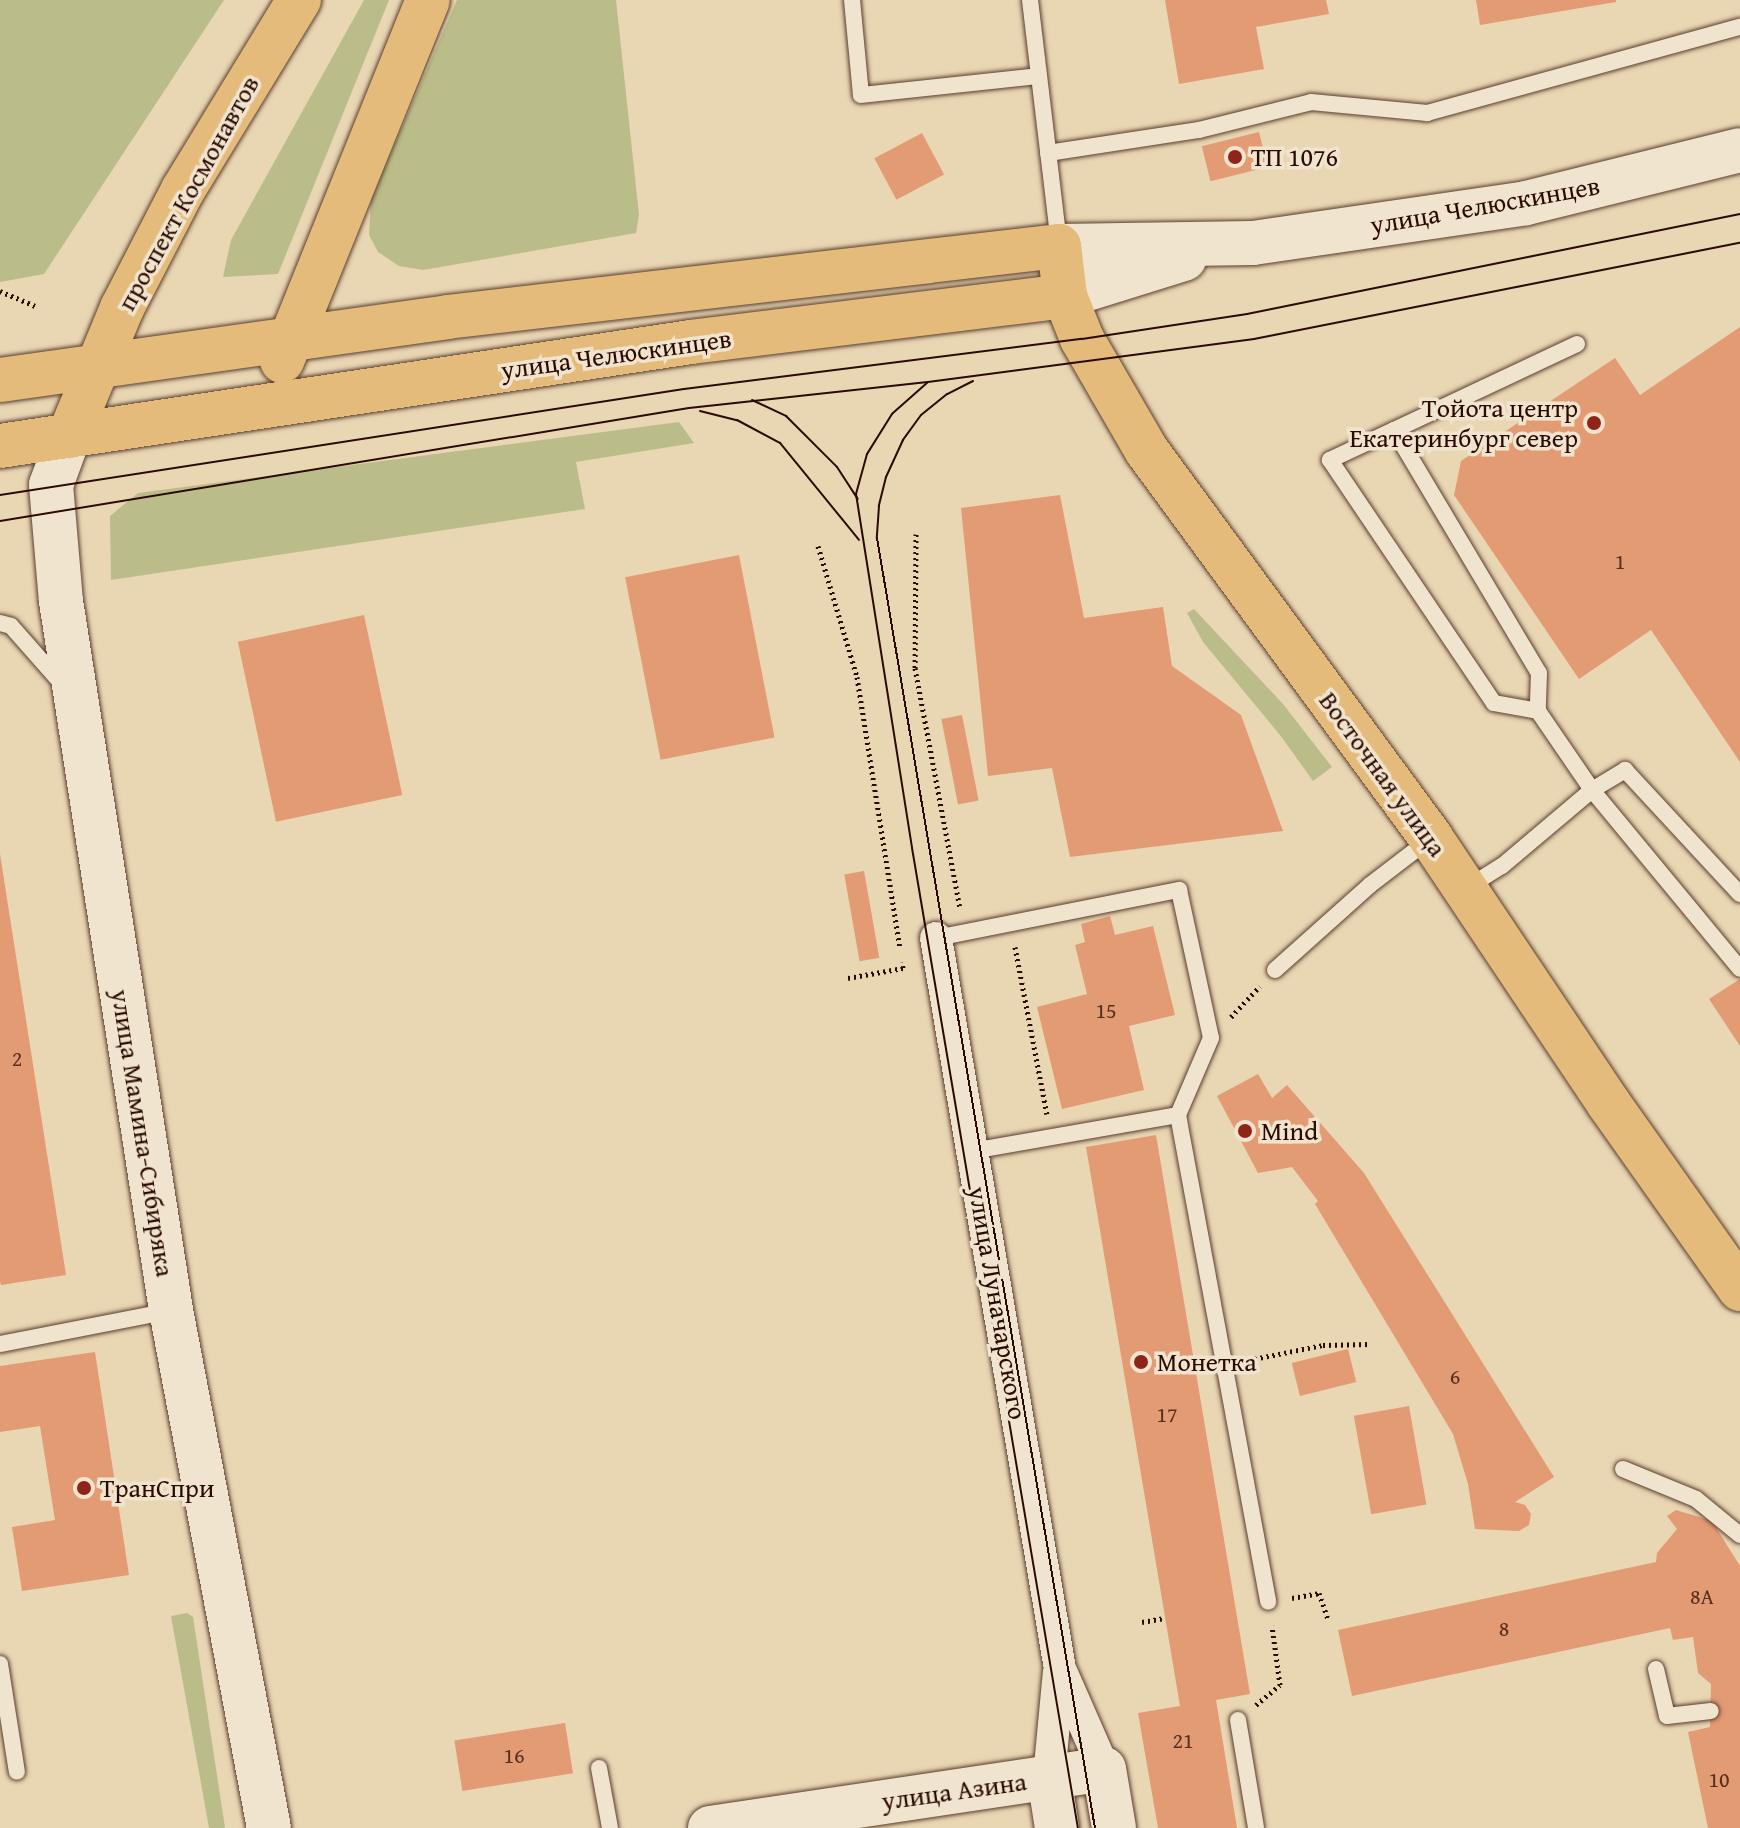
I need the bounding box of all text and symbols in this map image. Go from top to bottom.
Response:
street label: проспект Космонавтов [110,70,266,316]
place label: ТП 1076 [1251,141,1338,173]
marker: ТП 1076 [1226,148,1244,166]
street label: улица Челюскинцев [1368,169,1602,241]
street label: улица Челюскинцев [499,322,733,386]
place label: Тойота центр Екатеринбург север [1350,392,1578,454]
marker: Тойота центр Екатеринбург север [1585,414,1603,432]
house number: 1 [1615,549,1625,575]
street label: Восточная улица [1313,686,1453,862]
street label: улица Мамина-Сибиряка [105,987,181,1279]
house number: 15 [1095,998,1117,1024]
house number: 2 [12,1046,22,1072]
place label: Mind [1261,1115,1318,1147]
marker: Mind [1236,1122,1254,1140]
street label: улица Луначарского [962,1184,1034,1422]
place label: Монетка [1157,1346,1257,1378]
marker: Монетка [1132,1353,1150,1371]
house number: 6 [1450,1364,1460,1390]
house number: 17 [1156,1402,1178,1428]
place label: ТранСпри [100,1472,214,1504]
marker: ТранСпри [75,1479,93,1497]
house number: 8А [1690,1584,1714,1610]
house number: 8 [1499,1616,1509,1642]
house number: 21 [1172,1728,1194,1754]
house number: 16 [503,1743,525,1769]
street label: улица Азина [880,1765,1028,1817]
house number: 10 [1708,1767,1730,1793]

